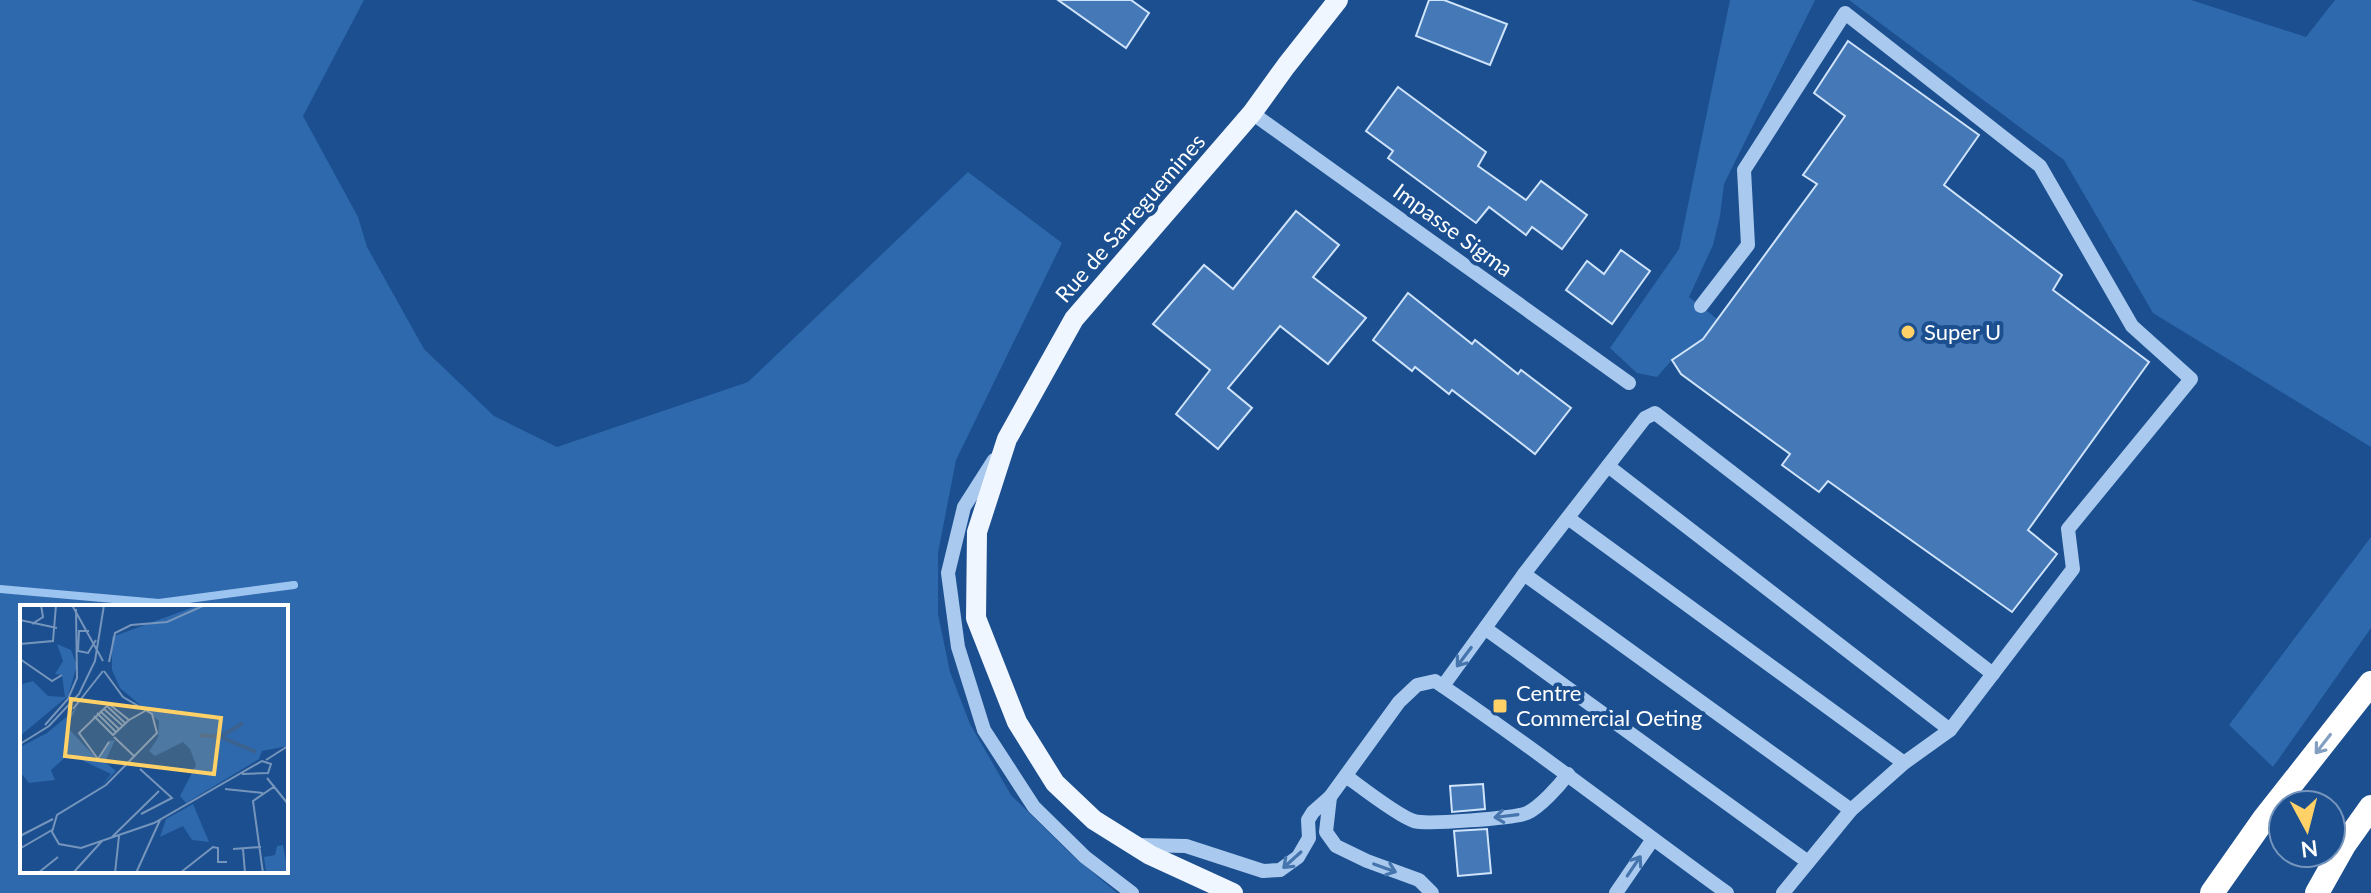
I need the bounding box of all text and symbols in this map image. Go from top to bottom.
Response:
street label: Rue de Sarreguemines [1049,128,1210,307]
street label: Impasse Sigma [1388,177,1518,282]
place label: Super U [1924,318,2001,345]
marker: Super U [1899,323,1917,341]
inset map [20,605,288,873]
one-way arrow [1456,646,1473,668]
place label: Centre Commercial Oeting [1516,679,1702,731]
marker: Centre Commercial Oeting [1491,697,1509,715]
one-way arrow [2314,733,2331,754]
north arrow [2267,789,2347,869]
one-way arrow [1494,809,1519,824]
text: N [2299,835,2320,864]
one-way arrow [1282,850,1302,869]
one-way arrow [1626,855,1642,877]
one-way arrow [1372,862,1397,876]

